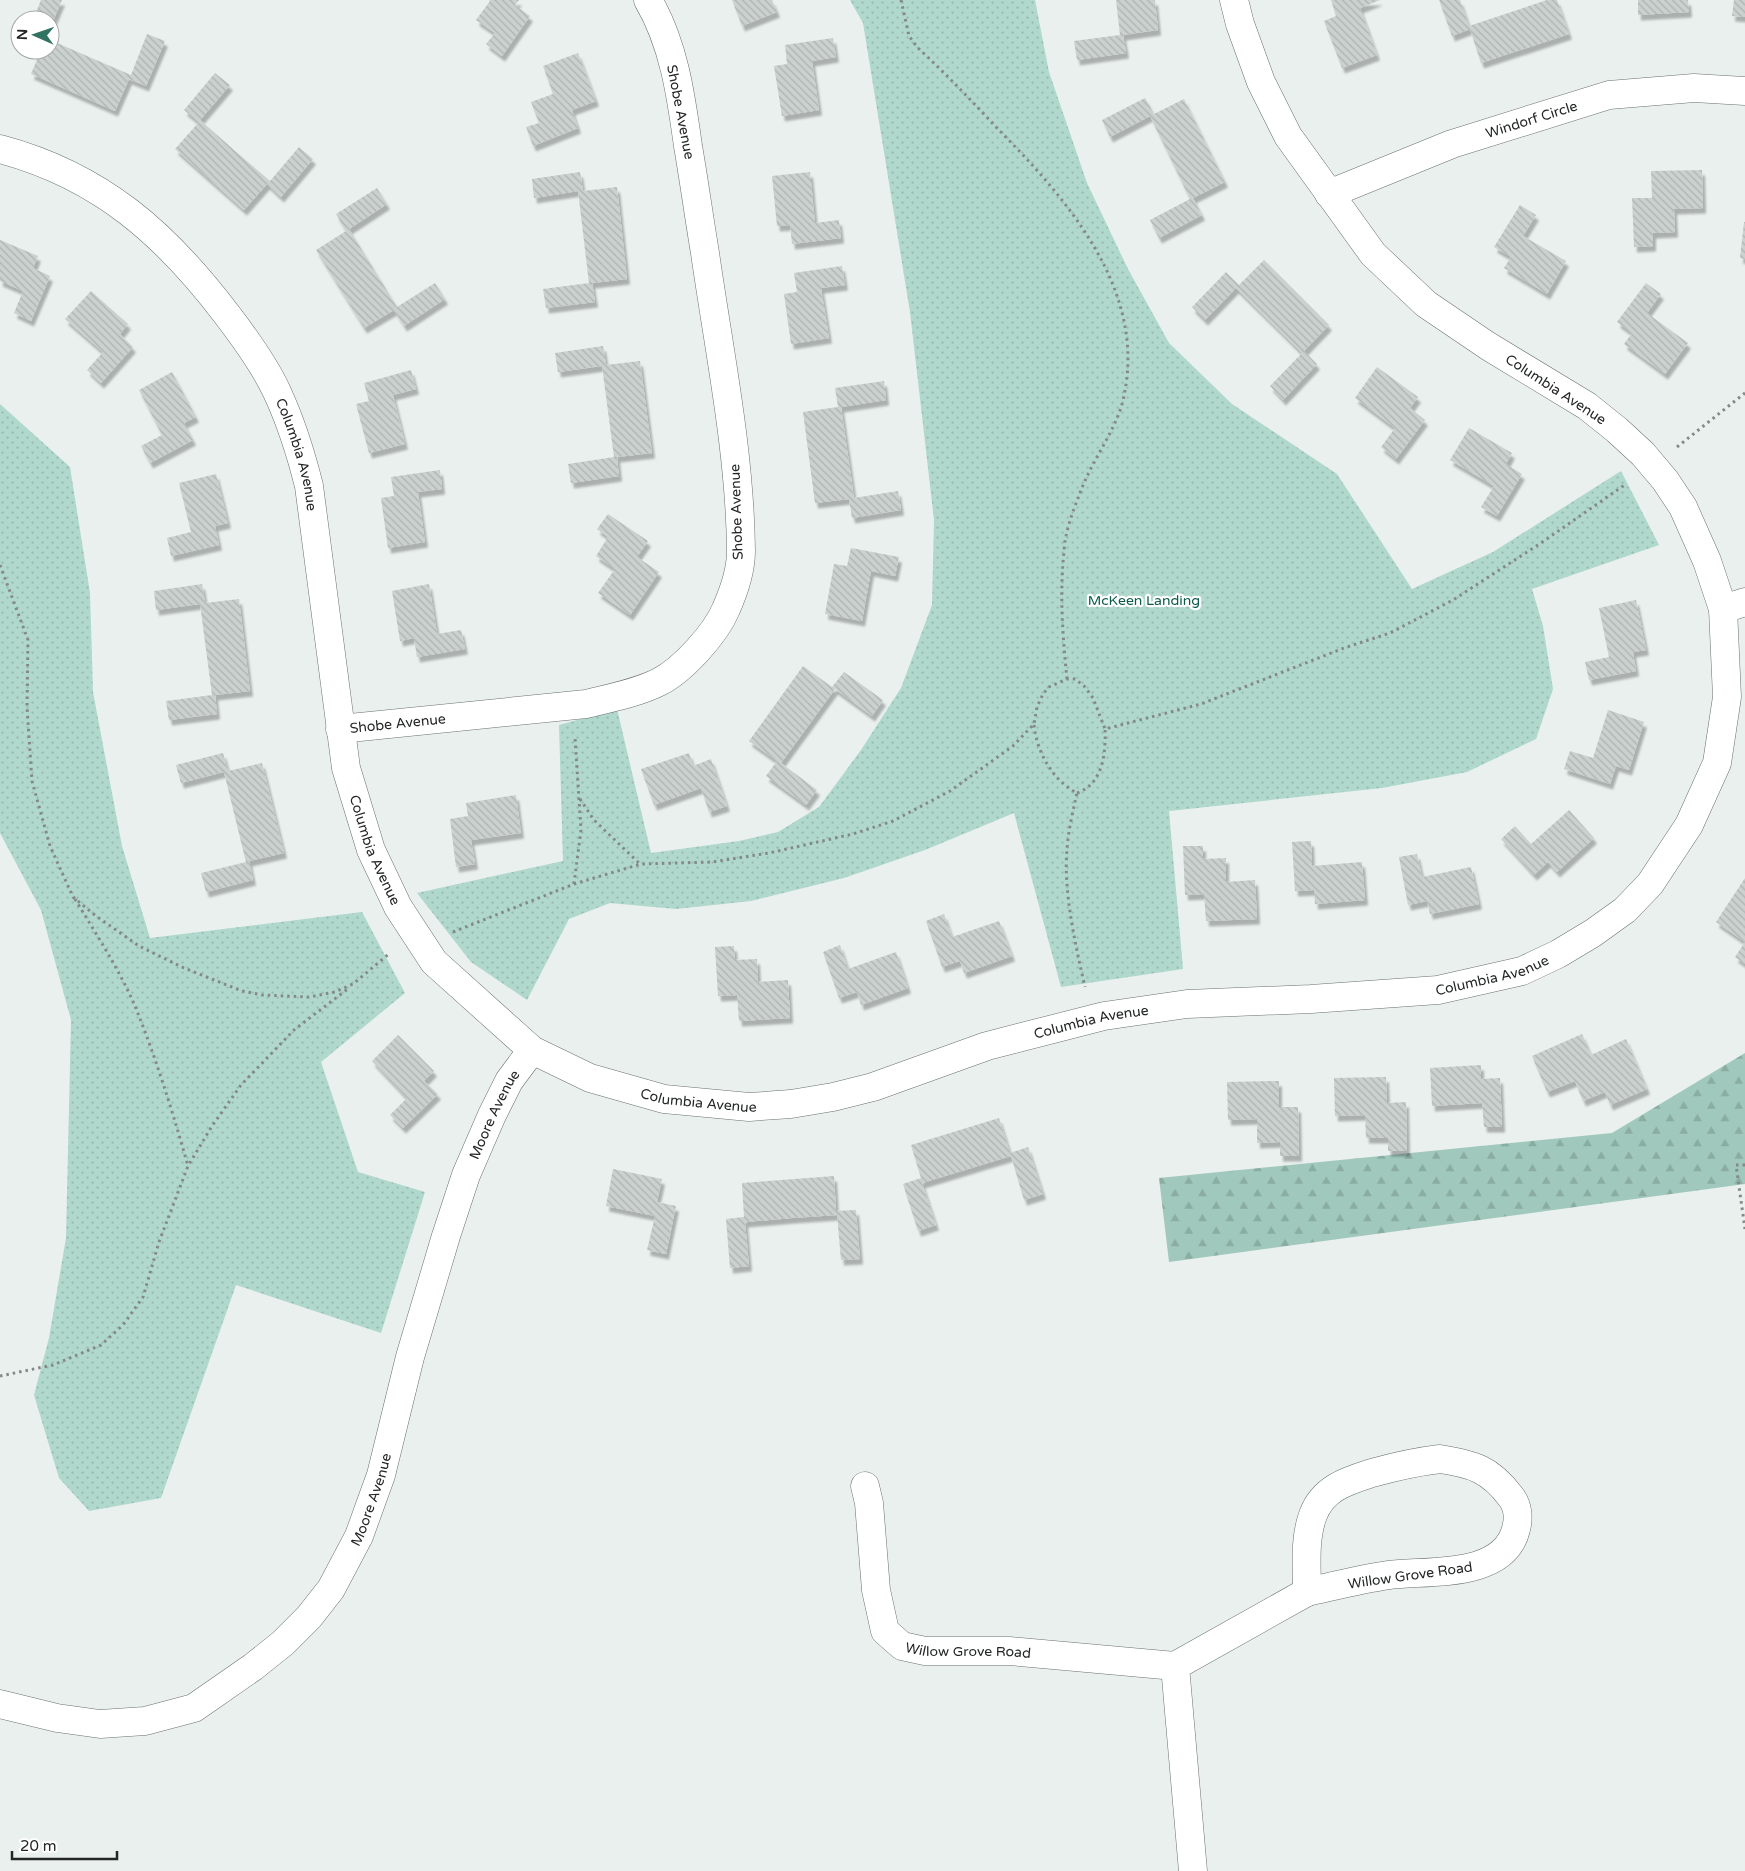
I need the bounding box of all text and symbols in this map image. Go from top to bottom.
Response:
north arrow [10,10,60,60]
text: N [14,29,31,40]
street label: Shobe Avenue [663,63,698,161]
street label: Windorf Circle [1484,97,1580,142]
street label: Columbia Avenue [1502,350,1609,428]
street label: Columbia Avenue [272,396,320,512]
street label: Shobe Avenue [726,464,747,560]
park label: McKeen Landing [1088,592,1200,609]
street label: Shobe Avenue [349,710,447,737]
street label: Columbia Avenue [346,793,404,908]
street label: Columbia Avenue [1434,952,1552,999]
street label: Columbia Avenue [1032,1002,1150,1043]
street label: Moore Avenue [466,1067,523,1162]
street label: Columbia Avenue [639,1085,757,1116]
street label: Moore Avenue [347,1451,395,1549]
street label: Willow Grove Road [1347,1558,1474,1593]
street label: Willow Grove Road [904,1639,1032,1662]
scale bar [12,1828,118,1860]
text: 20 m [20,1837,57,1855]

